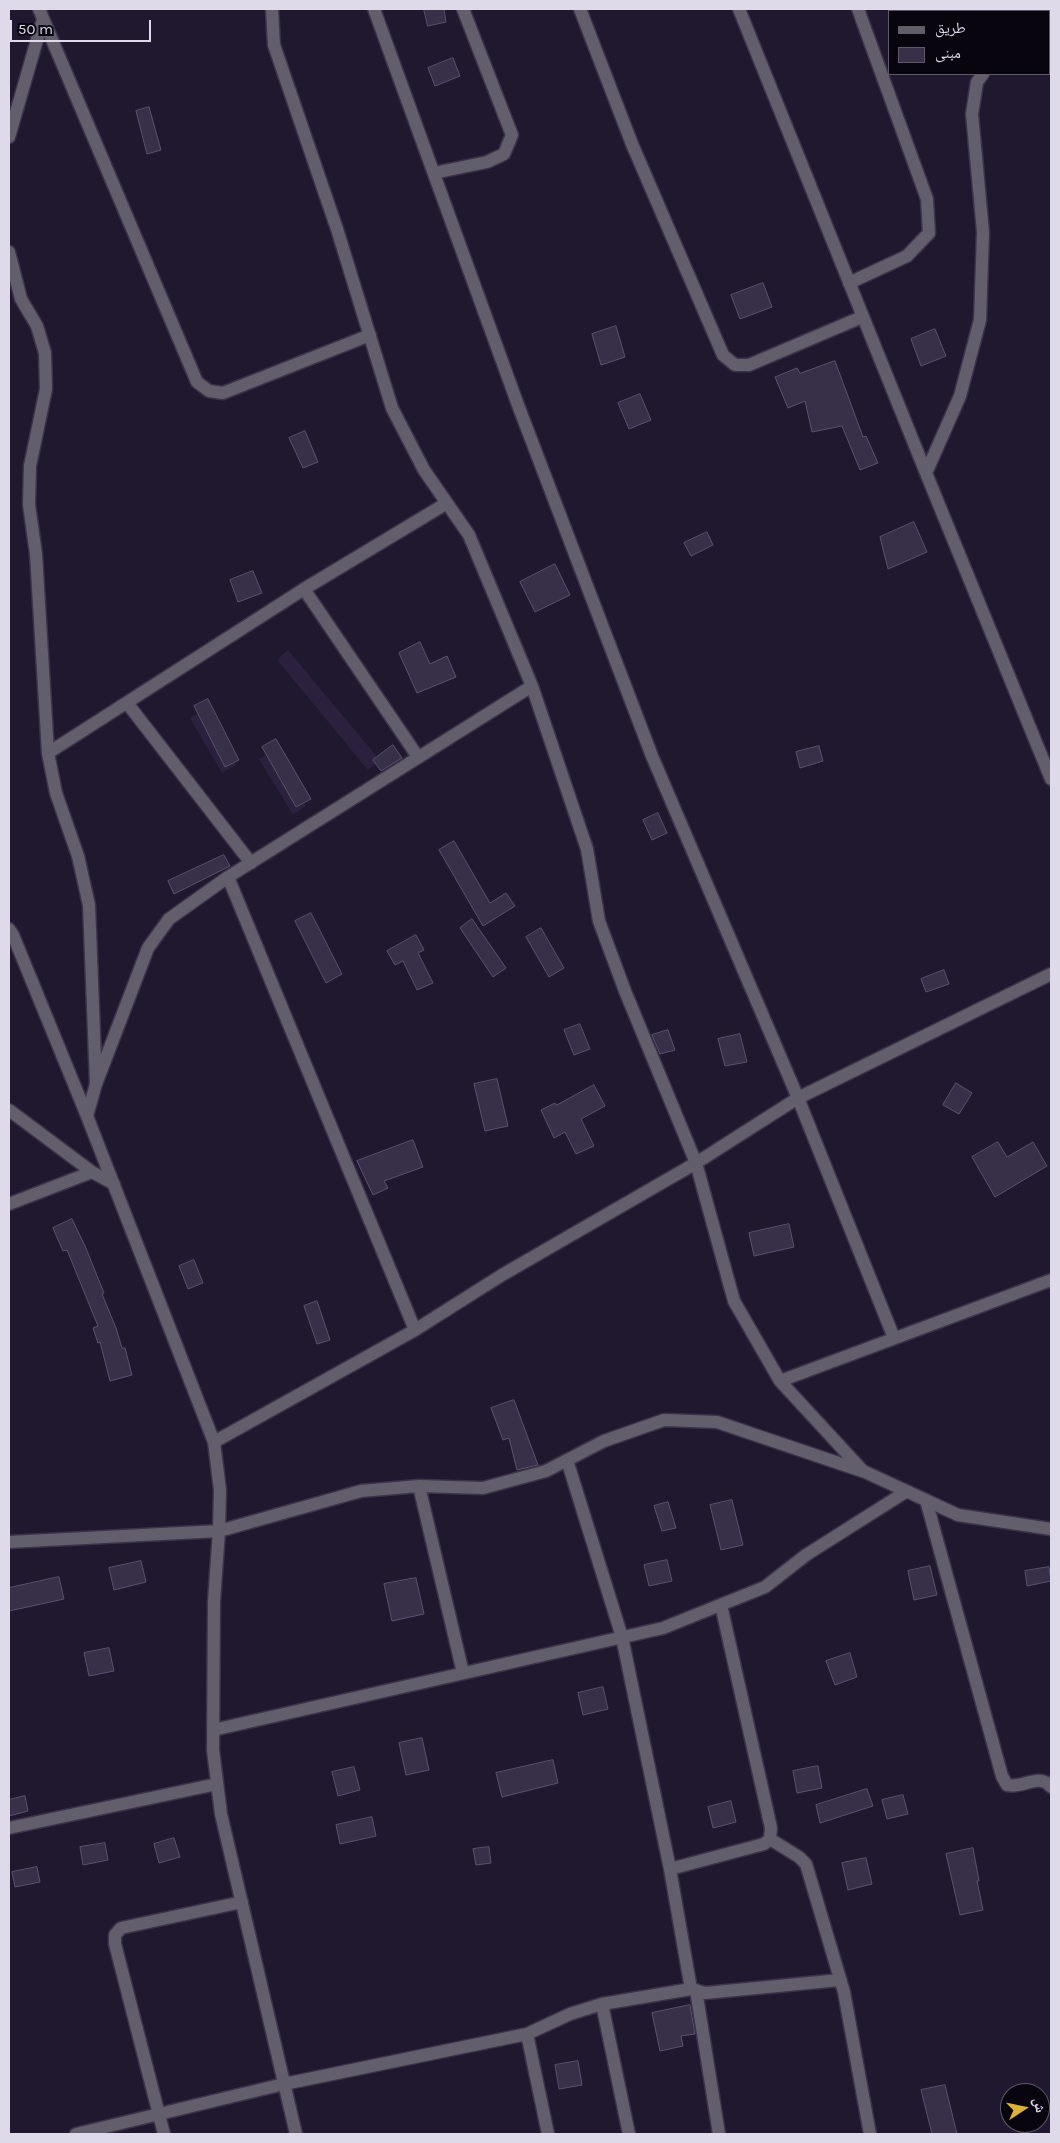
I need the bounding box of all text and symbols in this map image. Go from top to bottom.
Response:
scale bar [12,10,154,42]
legend [888,10,1050,75]
text: طريق [935,19,966,37]
text: 50 m [18,20,53,38]
text: مبنى [935,44,961,62]
north arrow [1000,2083,1050,2133]
text: ش [1029,2096,1049,2114]

